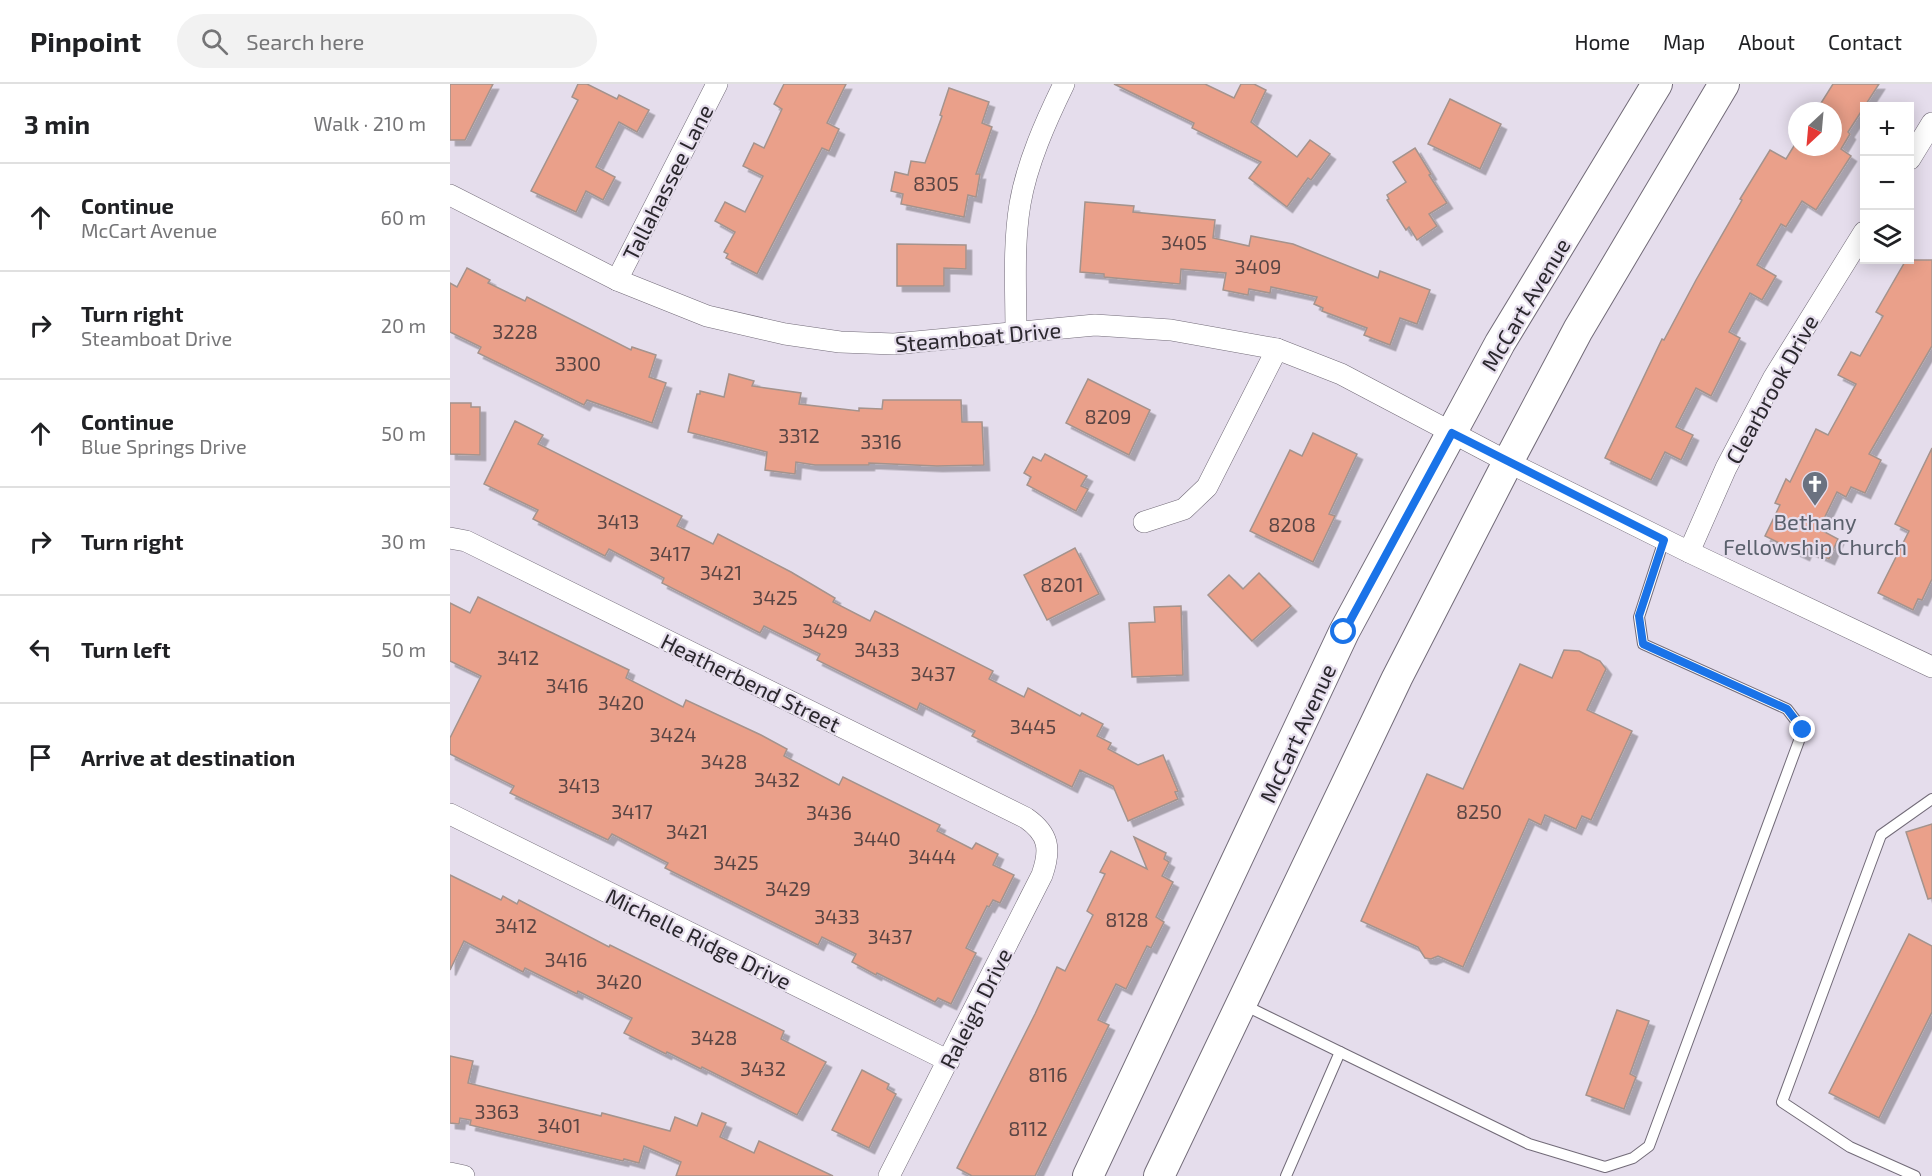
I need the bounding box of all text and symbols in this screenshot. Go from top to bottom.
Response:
search box [177,14,597,68]
text: Pinpoint [30,24,141,58]
icon: search [198,25,231,58]
text: Search here [246,28,364,54]
text: Home [1574,29,1630,54]
text: Map [1663,29,1705,54]
text: About [1738,29,1795,54]
text: Contact [1828,29,1902,54]
street label: Tallahassee Lane [616,100,718,264]
north arrow [1788,102,1842,156]
map controls [1860,102,1914,264]
button: + [1860,102,1914,156]
text: 3 min [24,108,90,139]
text: Walk · 210 m [314,111,426,135]
button: − [1860,156,1914,210]
house number: 8305 [913,171,959,195]
text: Continue [81,192,174,218]
icon: ahead [24,201,57,234]
text: 60 m [381,205,426,229]
button: layers [1860,210,1914,264]
text: McCart Avenue [81,218,217,242]
house number: 3405 [1161,230,1207,254]
street label: McCart Avenue [1475,233,1575,375]
house number: 3409 [1235,254,1281,278]
text: Turn right [81,300,183,326]
icon: right [24,309,57,342]
street label: Clearbrook Drive [1719,310,1823,468]
text: 20 m [381,313,426,337]
street label: Steamboat Drive [894,316,1062,356]
house number: 3228 [492,319,538,343]
text: Steamboat Drive [81,326,232,350]
house number: 3300 [555,351,601,375]
house number: 8209 [1085,404,1131,428]
text: Continue [81,408,174,434]
icon: ahead [24,417,57,450]
text: 50 m [381,421,426,445]
house number: 3312 [778,423,820,447]
house number: 3316 [860,429,902,453]
text: Blue Springs Drive [81,434,247,458]
church icon: Bethany Fellowship Church [1800,469,1830,507]
place label: Bethany Fellowship Church [1723,508,1907,559]
house number: 3413 [597,509,639,533]
house number: 8208 [1268,512,1316,536]
icon: right [24,525,57,558]
text: Turn right [81,528,183,554]
text: 30 m [381,529,426,553]
house number: 3417 [649,541,691,565]
house number: 3421 [700,560,742,584]
house number: 8201 [1040,572,1084,596]
house number: 3425 [752,585,798,609]
house number: 3429 [802,618,848,642]
route start [1330,618,1356,644]
street label: Heatherbend Street [657,627,845,737]
icon: left [24,633,57,666]
text: Turn left [81,636,170,662]
text: 50 m [381,637,426,661]
house number: 3433 [854,637,900,661]
house number: 3412 [497,645,539,669]
street label: McCart Avenue [1254,660,1340,806]
house number: 3437 [911,661,955,685]
house number: 3416 [546,673,588,697]
house number: 3420 [598,690,644,714]
house number: 3445 [1010,714,1056,738]
route end [1789,716,1815,742]
house number: 3424 [650,722,696,746]
icon: arrive [24,741,57,774]
text: Arrive at destination [81,744,295,770]
house number: 3428 [701,749,747,773]
house number: 3432 [754,767,800,791]
house number: 3413 [558,773,600,797]
house number: 3417 [611,799,653,823]
house number: 8250 [1456,799,1502,823]
house number: 3436 [806,800,852,824]
house number: 3421 [666,819,708,843]
house number: 3440 [853,826,901,850]
house number: 3444 [908,844,956,868]
house number: 3425 [713,850,759,874]
house number: 3429 [765,876,811,900]
street label: Michelle Ridge Drive [602,882,796,994]
house number: 3433 [814,904,860,928]
house number: 8128 [1105,907,1149,931]
house number: 3412 [495,913,537,937]
house number: 3437 [868,924,912,948]
street label: Raleigh Drive [934,943,1016,1073]
house number: 3416 [545,947,587,971]
house number: 3420 [596,969,642,993]
house number: 3428 [691,1025,737,1049]
house number: 3432 [740,1056,786,1080]
house number: 8116 [1028,1062,1068,1086]
house number: 3363 [475,1099,519,1123]
house number: 3401 [537,1113,581,1137]
house number: 8112 [1008,1116,1048,1140]

